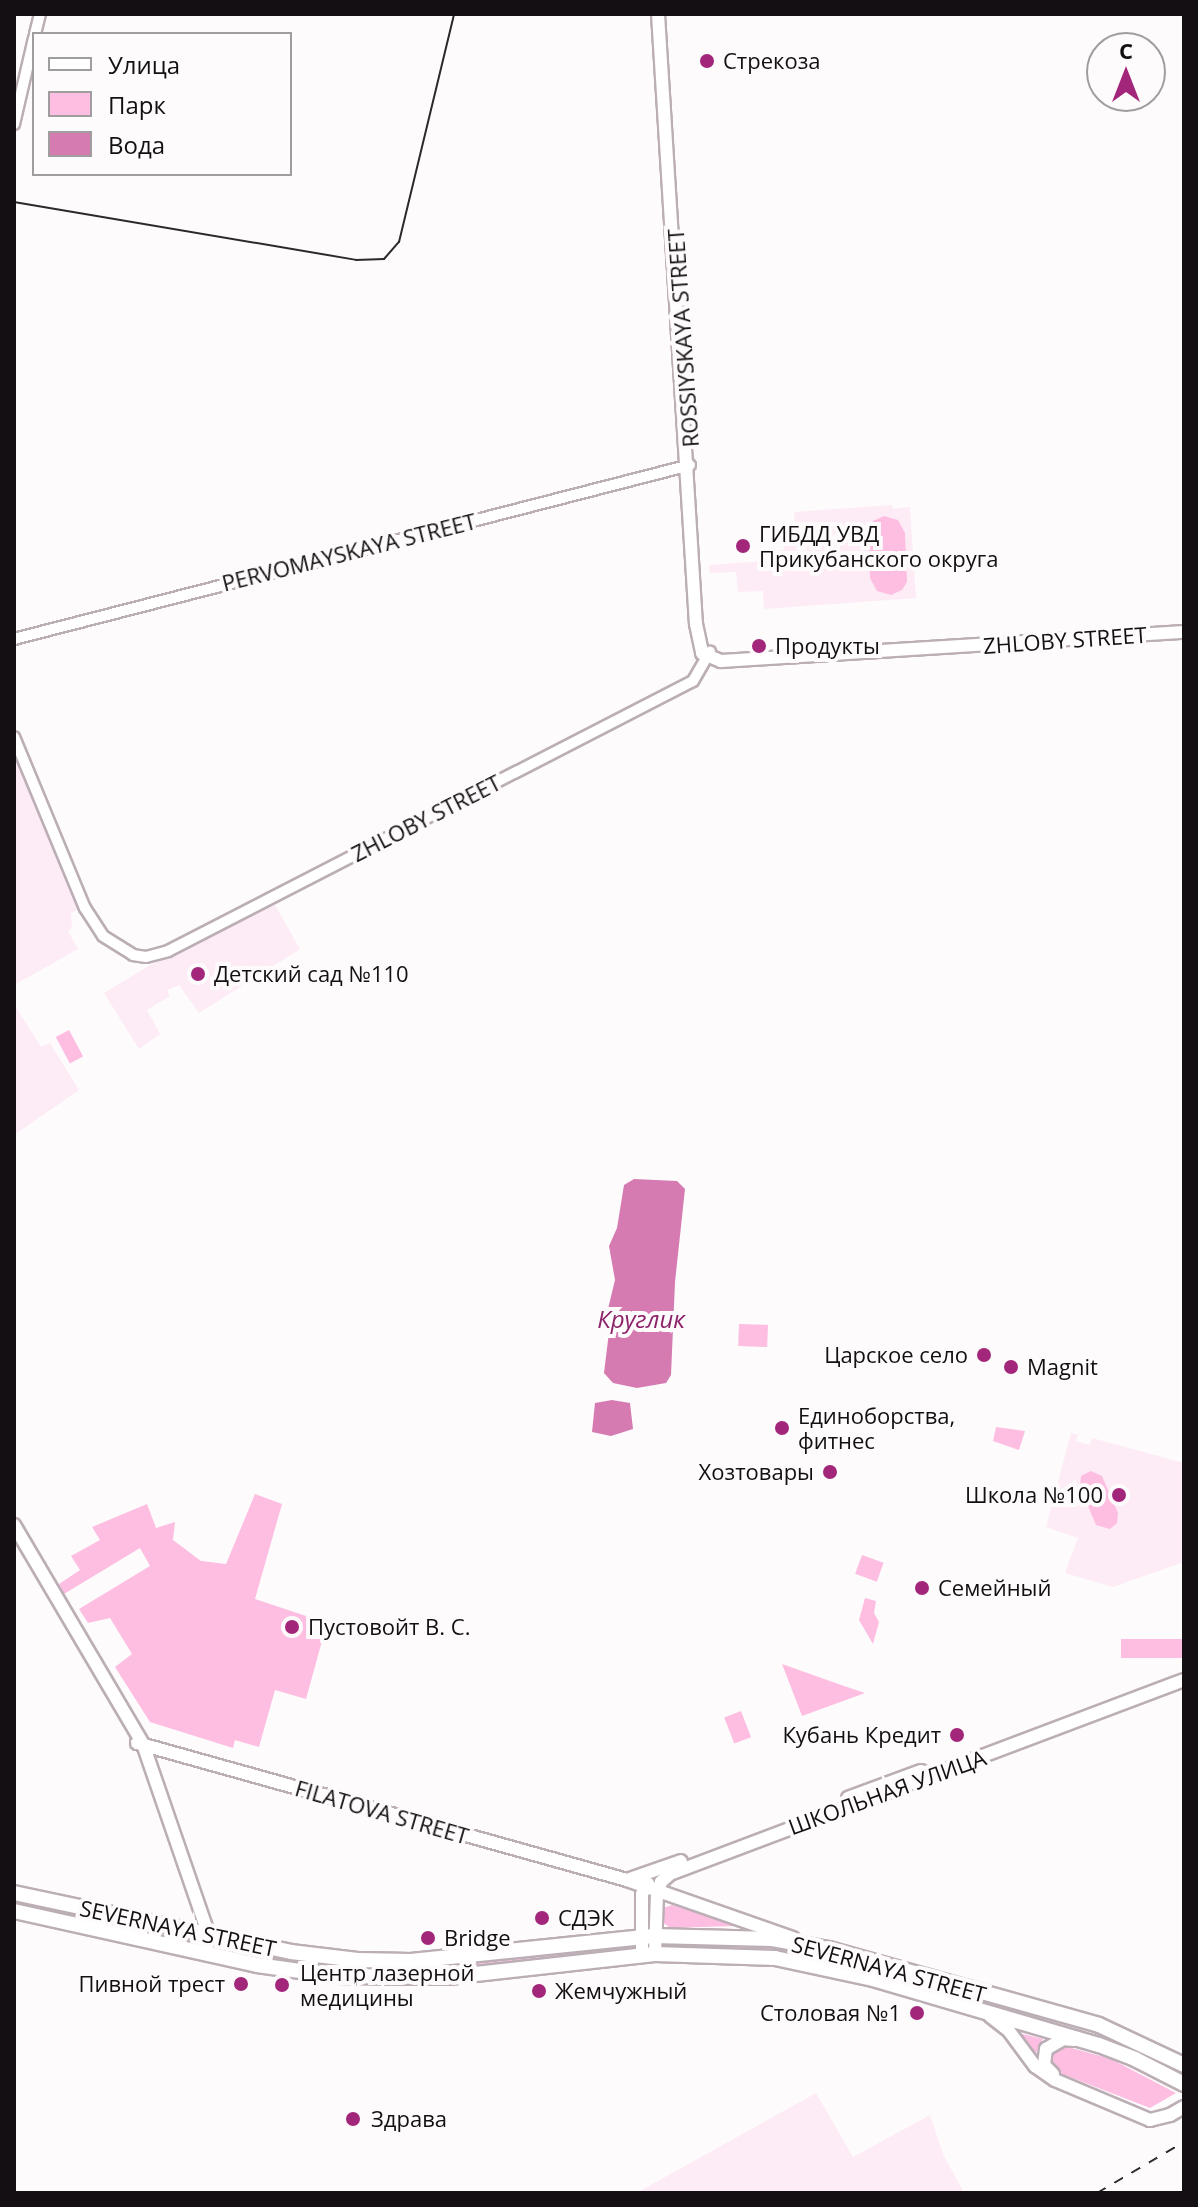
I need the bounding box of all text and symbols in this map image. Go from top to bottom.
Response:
legend [32,32,292,176]
north arrow [1086,32,1166,112]
text: С [1119,35,1133,65]
text: Улица [108,48,180,81]
place label: Стрекоза [723,48,820,74]
marker: Стрекоза [698,52,716,70]
text: Парк [108,88,166,121]
text: Вода [108,128,165,161]
street label: ROSSIYSKAYA STREET [662,228,704,448]
street label: PERVOMAYSKAYA STREET [219,508,479,596]
place label: ГИБДД УВД Прикубанского округа [759,520,998,572]
marker: ГИБДД УВД Прикубанского округа [734,537,752,555]
street label: ZHLOBY STREET [982,621,1148,659]
place label: Продукты [775,633,880,659]
marker: Продукты [750,637,768,655]
street label: ZHLOBY STREET [347,769,505,867]
place label: Детский сад №110 [214,961,409,987]
marker: Детский сад №110 [189,965,207,983]
water label: Круглик [597,1305,685,1333]
place label: Царское село [824,1342,968,1368]
marker: Царское село [975,1346,993,1364]
place label: Magnit [1027,1354,1098,1380]
marker: Magnit [1002,1358,1020,1376]
place label: Единоборства, фитнес [798,1402,955,1454]
marker: Единоборства, фитнес [773,1419,791,1437]
place label: Хозтовары [699,1459,814,1485]
marker: Хозтовары [821,1463,839,1481]
place label: Школа №100 [965,1482,1103,1508]
marker: Школа №100 [1110,1486,1128,1504]
place label: Семейный [938,1575,1051,1601]
marker: Семейный [913,1579,931,1597]
place label: Пустовойт В. С. [308,1614,470,1640]
marker: Пустовойт В. С. [283,1618,301,1636]
place label: Кубань Кредит [782,1722,941,1748]
marker: Кубань Кредит [948,1726,966,1744]
street label: ШКОЛЬНАЯ УЛИЦА [785,1744,989,1840]
street label: FILATOVA STREET [292,1775,472,1849]
street label: SEVERNAYA STREET [77,1894,279,1962]
place label: СДЭК [558,1905,614,1931]
marker: СДЭК [533,1909,551,1927]
place label: Bridge [444,1925,511,1951]
marker: Bridge [419,1929,437,1947]
street label: SEVERNAYA STREET [789,1930,989,2008]
place label: Центр лазерной медицины [300,1959,474,2010]
place label: Пивной трест [78,1971,225,1997]
marker: Центр лазерной медицины [271,1974,293,1996]
marker: Пивной трест [232,1975,250,1993]
place label: Жемчужный [555,1978,687,2004]
marker: Жемчужный [530,1982,548,2000]
place label: Столовая №1 [760,2000,901,2026]
marker: Столовая №1 [908,2004,926,2022]
place label: Здрава [371,2106,447,2132]
marker: Здрава [342,2108,364,2130]

